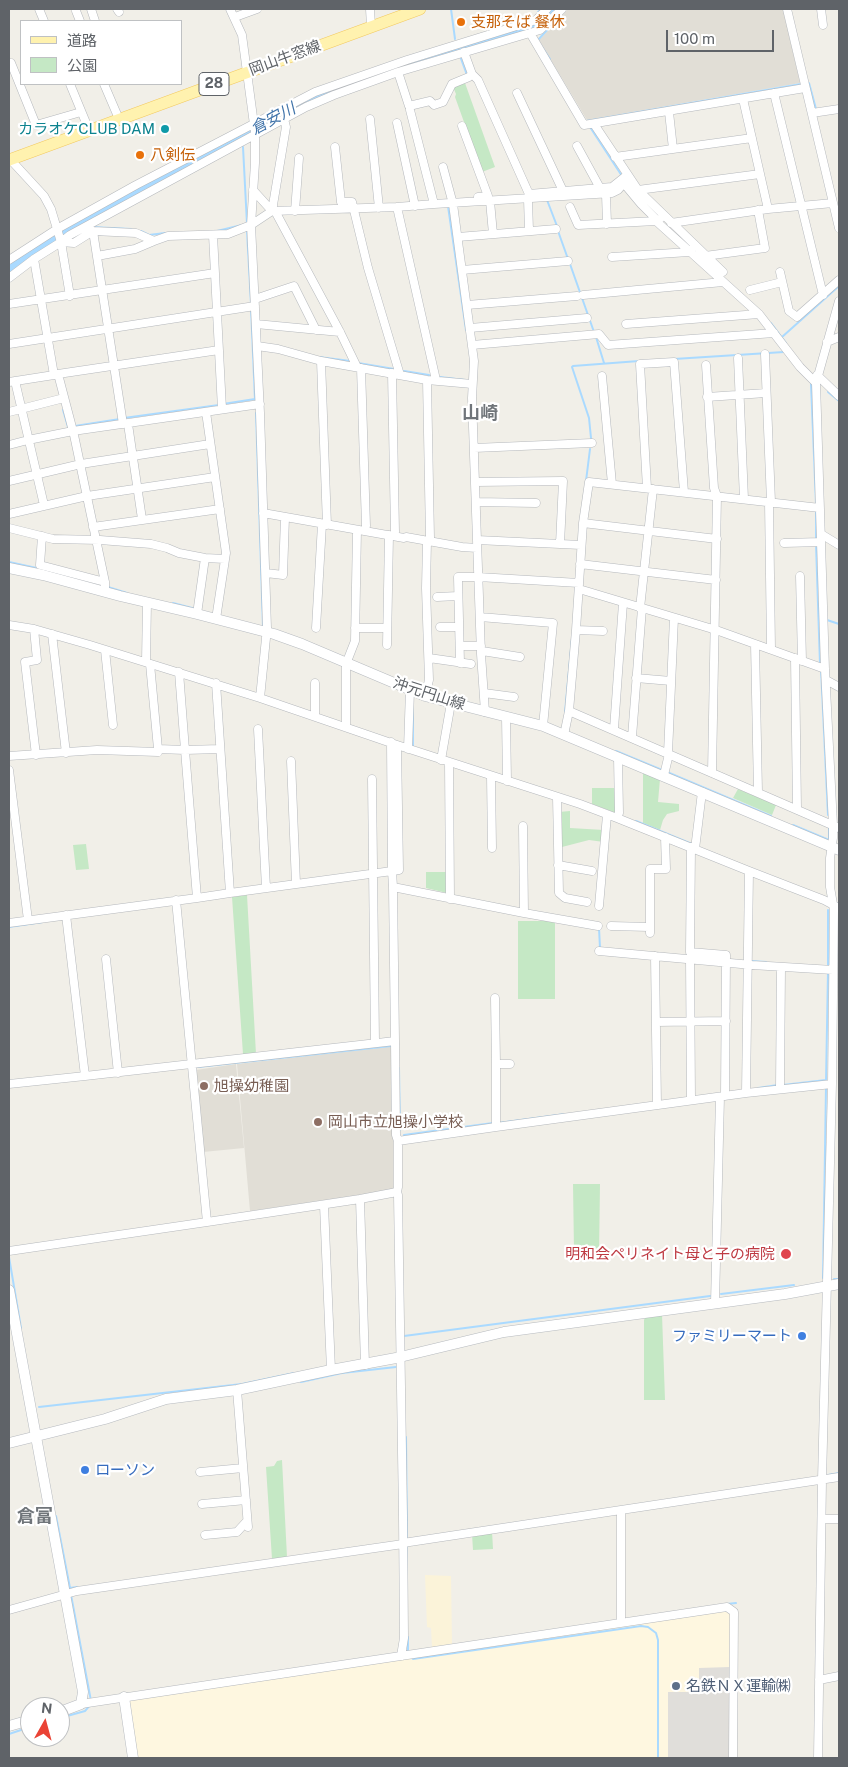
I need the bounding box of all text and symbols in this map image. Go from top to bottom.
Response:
place label: 支那そば 餐休 [471,13,565,31]
marker: 支那そば 餐休 [455,16,467,28]
legend [20,20,182,85]
scale bar [668,20,776,52]
text: 100 m [674,30,715,47]
text: 道路 [67,32,97,49]
street label: 岡山牛窓線 [247,37,323,79]
text: 公園 [67,57,97,74]
road number: 28 [199,72,229,96]
water label: 倉安川 [247,99,299,139]
place label: カラオケCLUB DAM [18,120,155,138]
marker: カラオケCLUB DAM [159,123,171,135]
place label: 八剣伝 [150,146,195,164]
marker: 八剣伝 [134,149,146,161]
district label: 山崎 [462,402,498,424]
street label: 沖元円山線 [391,674,467,714]
place label: 旭操幼稚園 [214,1077,289,1095]
marker: 旭操幼稚園 [198,1080,210,1092]
place label: 岡山市立旭操小学校 [328,1113,463,1131]
marker: 岡山市立旭操小学校 [312,1116,324,1128]
place label: 明和会ペリネイト母と子の病院 [565,1245,775,1263]
marker: 明和会ペリネイト母と子の病院 [779,1247,793,1261]
place label: ファミリーマート [672,1327,792,1345]
marker: ファミリーマート [796,1330,808,1342]
place label: ローソン [95,1461,155,1479]
marker: ローソン [79,1464,91,1476]
district label: 倉富 [17,1505,53,1527]
place label: 名鉄ＮＸ運輸㈱ [686,1677,791,1695]
marker: 名鉄ＮＸ運輸㈱ [670,1680,682,1692]
north arrow [20,1697,70,1747]
text: N [40,1699,53,1717]

